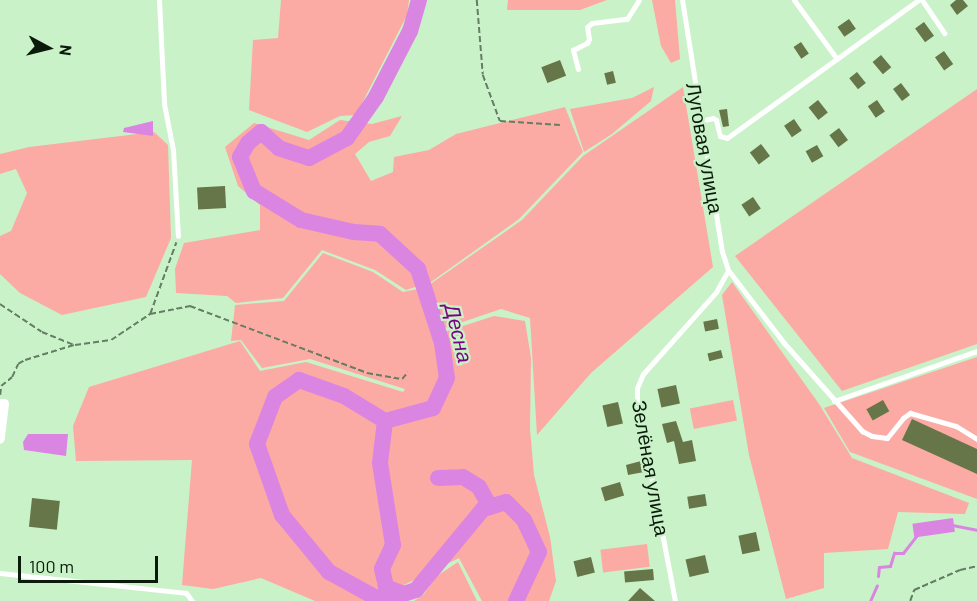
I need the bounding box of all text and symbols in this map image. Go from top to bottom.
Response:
north arrow [18,18,78,78]
text: N [56,44,76,57]
street label: Луговая улица [682,81,728,215]
water label: Десна [440,301,478,365]
street label: Зелёная улица [627,398,675,538]
scale bar [21,544,160,582]
text: 100 m [29,555,74,577]

